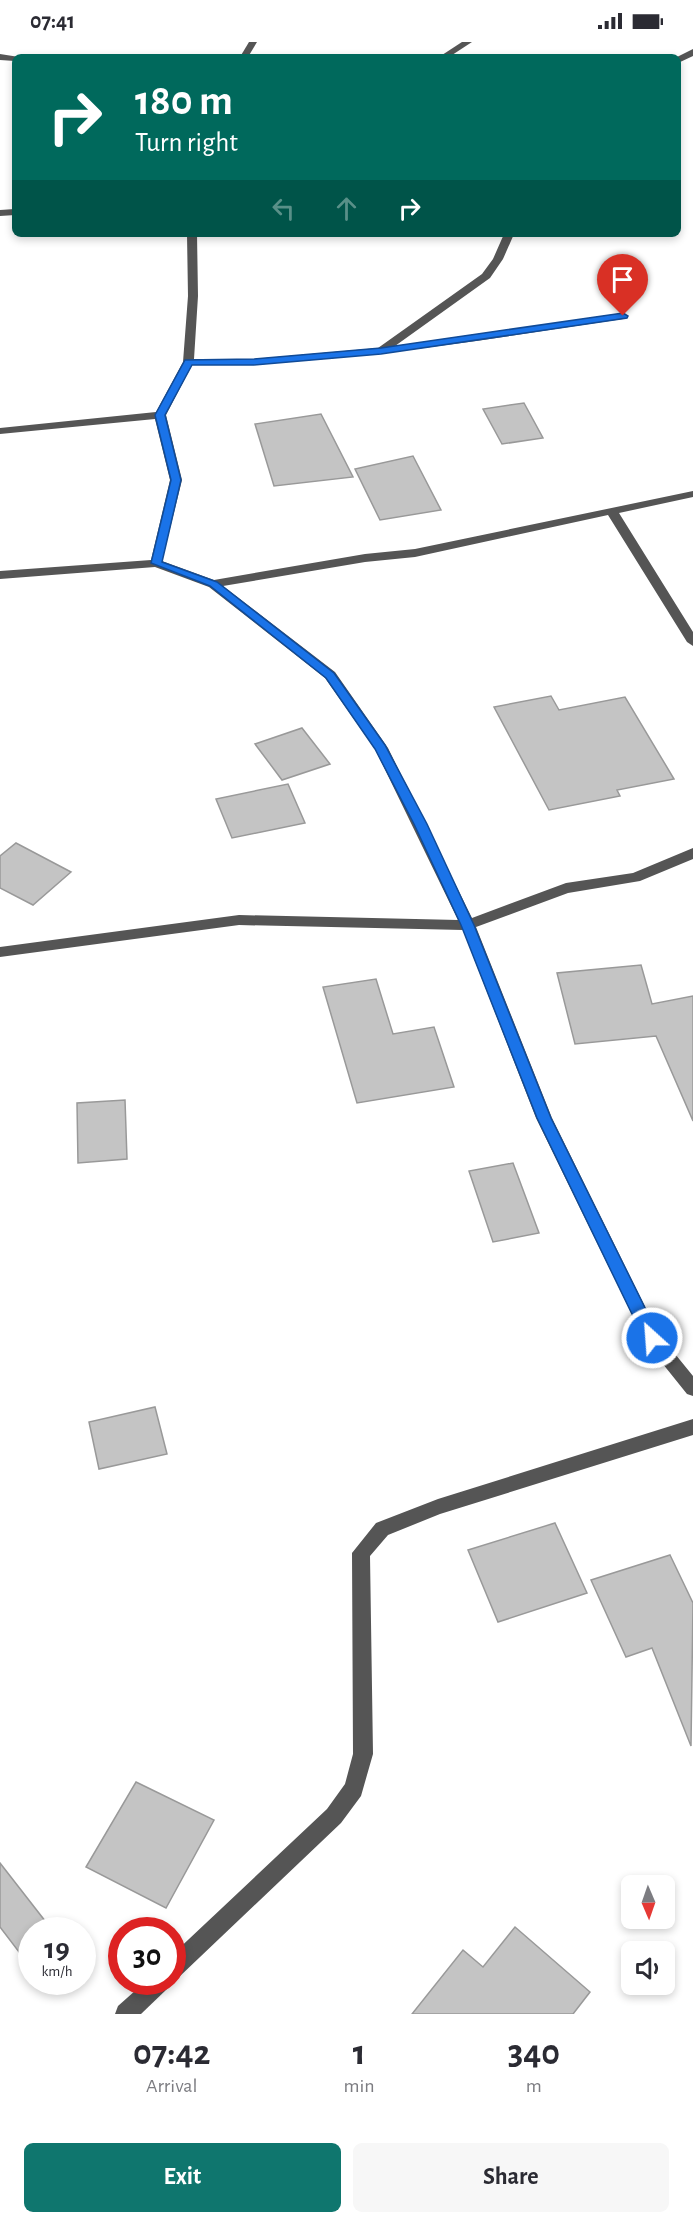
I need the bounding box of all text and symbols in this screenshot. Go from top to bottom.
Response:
text: 07:41 [30,10,75,32]
icon: right [36,78,114,156]
text: 180 m [135,80,233,122]
text: Turn right [135,129,238,156]
icon: left [267,192,300,225]
icon: ahead [330,192,363,225]
icon: right [393,192,426,225]
pin [597,254,648,316]
icon: arrive [606,263,639,296]
position arrow [620,1306,684,1370]
north arrow [621,1875,675,1929]
map controls [621,1875,675,1995]
speed limit sign: 30 [108,1917,186,1995]
text: 19 [44,1934,70,1964]
button: sound [621,1941,675,1995]
text: km/h [42,1964,72,1979]
text: 07:42 [133,2035,211,2071]
text: 1 [353,2035,366,2071]
text: 340 [508,2035,560,2071]
text: Arrival [146,2076,197,2096]
text: min [344,2076,375,2096]
text: m [526,2076,542,2096]
button: Exit [24,2143,341,2212]
button: Share [353,2143,669,2212]

